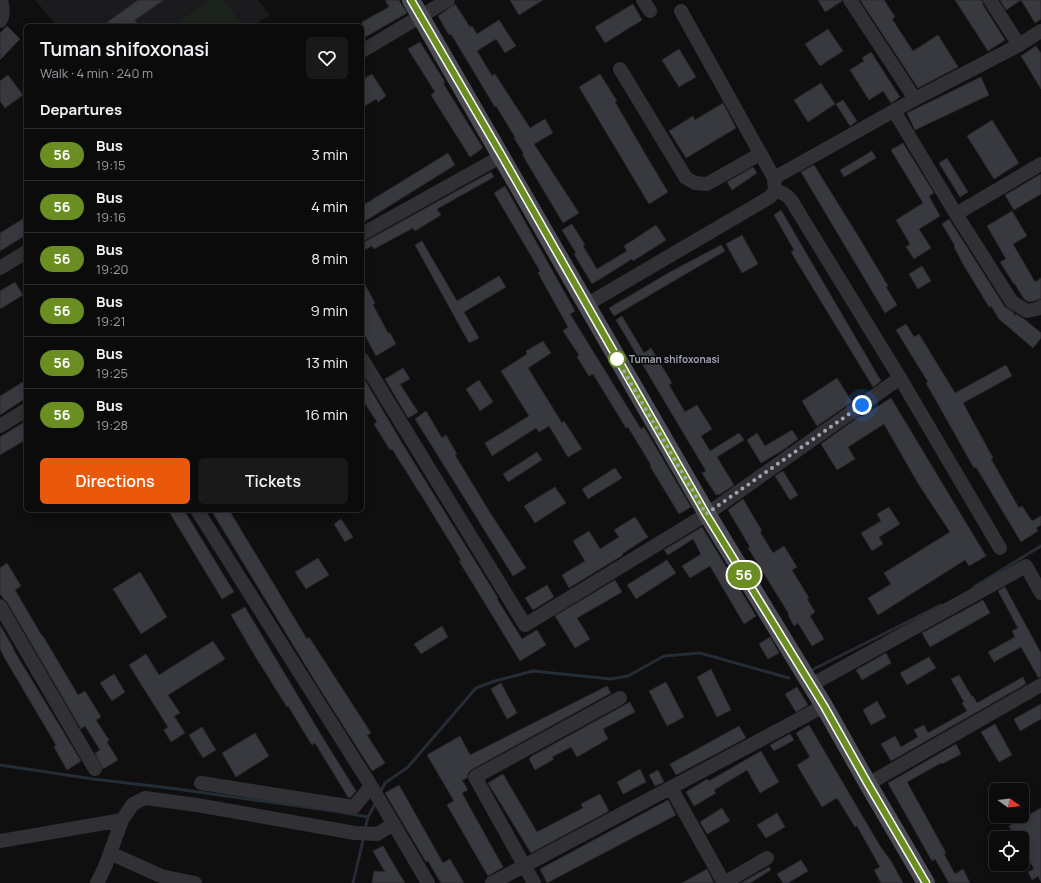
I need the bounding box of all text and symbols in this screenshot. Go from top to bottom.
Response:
text: Tuman shifoxonasi [40,36,209,62]
button: heart [306,37,348,79]
text: Walk · 4 min · 240 m [40,64,153,82]
text: Departures [40,99,122,120]
text: Bus [96,135,123,156]
text: 3 min [312,144,348,165]
text: 56 [54,145,70,164]
text: 19:15 [96,156,126,174]
text: Bus [96,187,123,208]
text: 4 min [311,196,348,217]
text: 56 [54,197,70,216]
text: 19:16 [96,208,126,226]
text: Bus [96,239,123,260]
text: 8 min [311,248,348,269]
text: 56 [54,249,70,268]
text: 19:20 [96,260,128,278]
text: Bus [96,291,123,312]
text: 9 min [311,300,348,321]
text: 56 [54,301,70,320]
text: 19:21 [96,312,126,330]
text: Bus [96,343,123,364]
marker: Tuman shifoxonasi [608,350,626,368]
text: 13 min [306,352,348,373]
place label: Tuman shifoxonasi [629,352,720,366]
text: 56 [54,353,70,372]
text: 19:25 [96,364,128,382]
text: Bus [96,395,123,416]
your location [852,395,872,415]
text: 16 min [305,404,348,425]
text: 56 [54,405,70,424]
text: 19:28 [96,416,128,434]
button: Directions [40,458,190,504]
button: Tickets [198,458,348,504]
line badge: 56 [726,562,762,588]
text: 56 [736,565,752,584]
north arrow [989,783,1029,823]
map controls [989,783,1029,871]
button: locate [989,831,1029,871]

